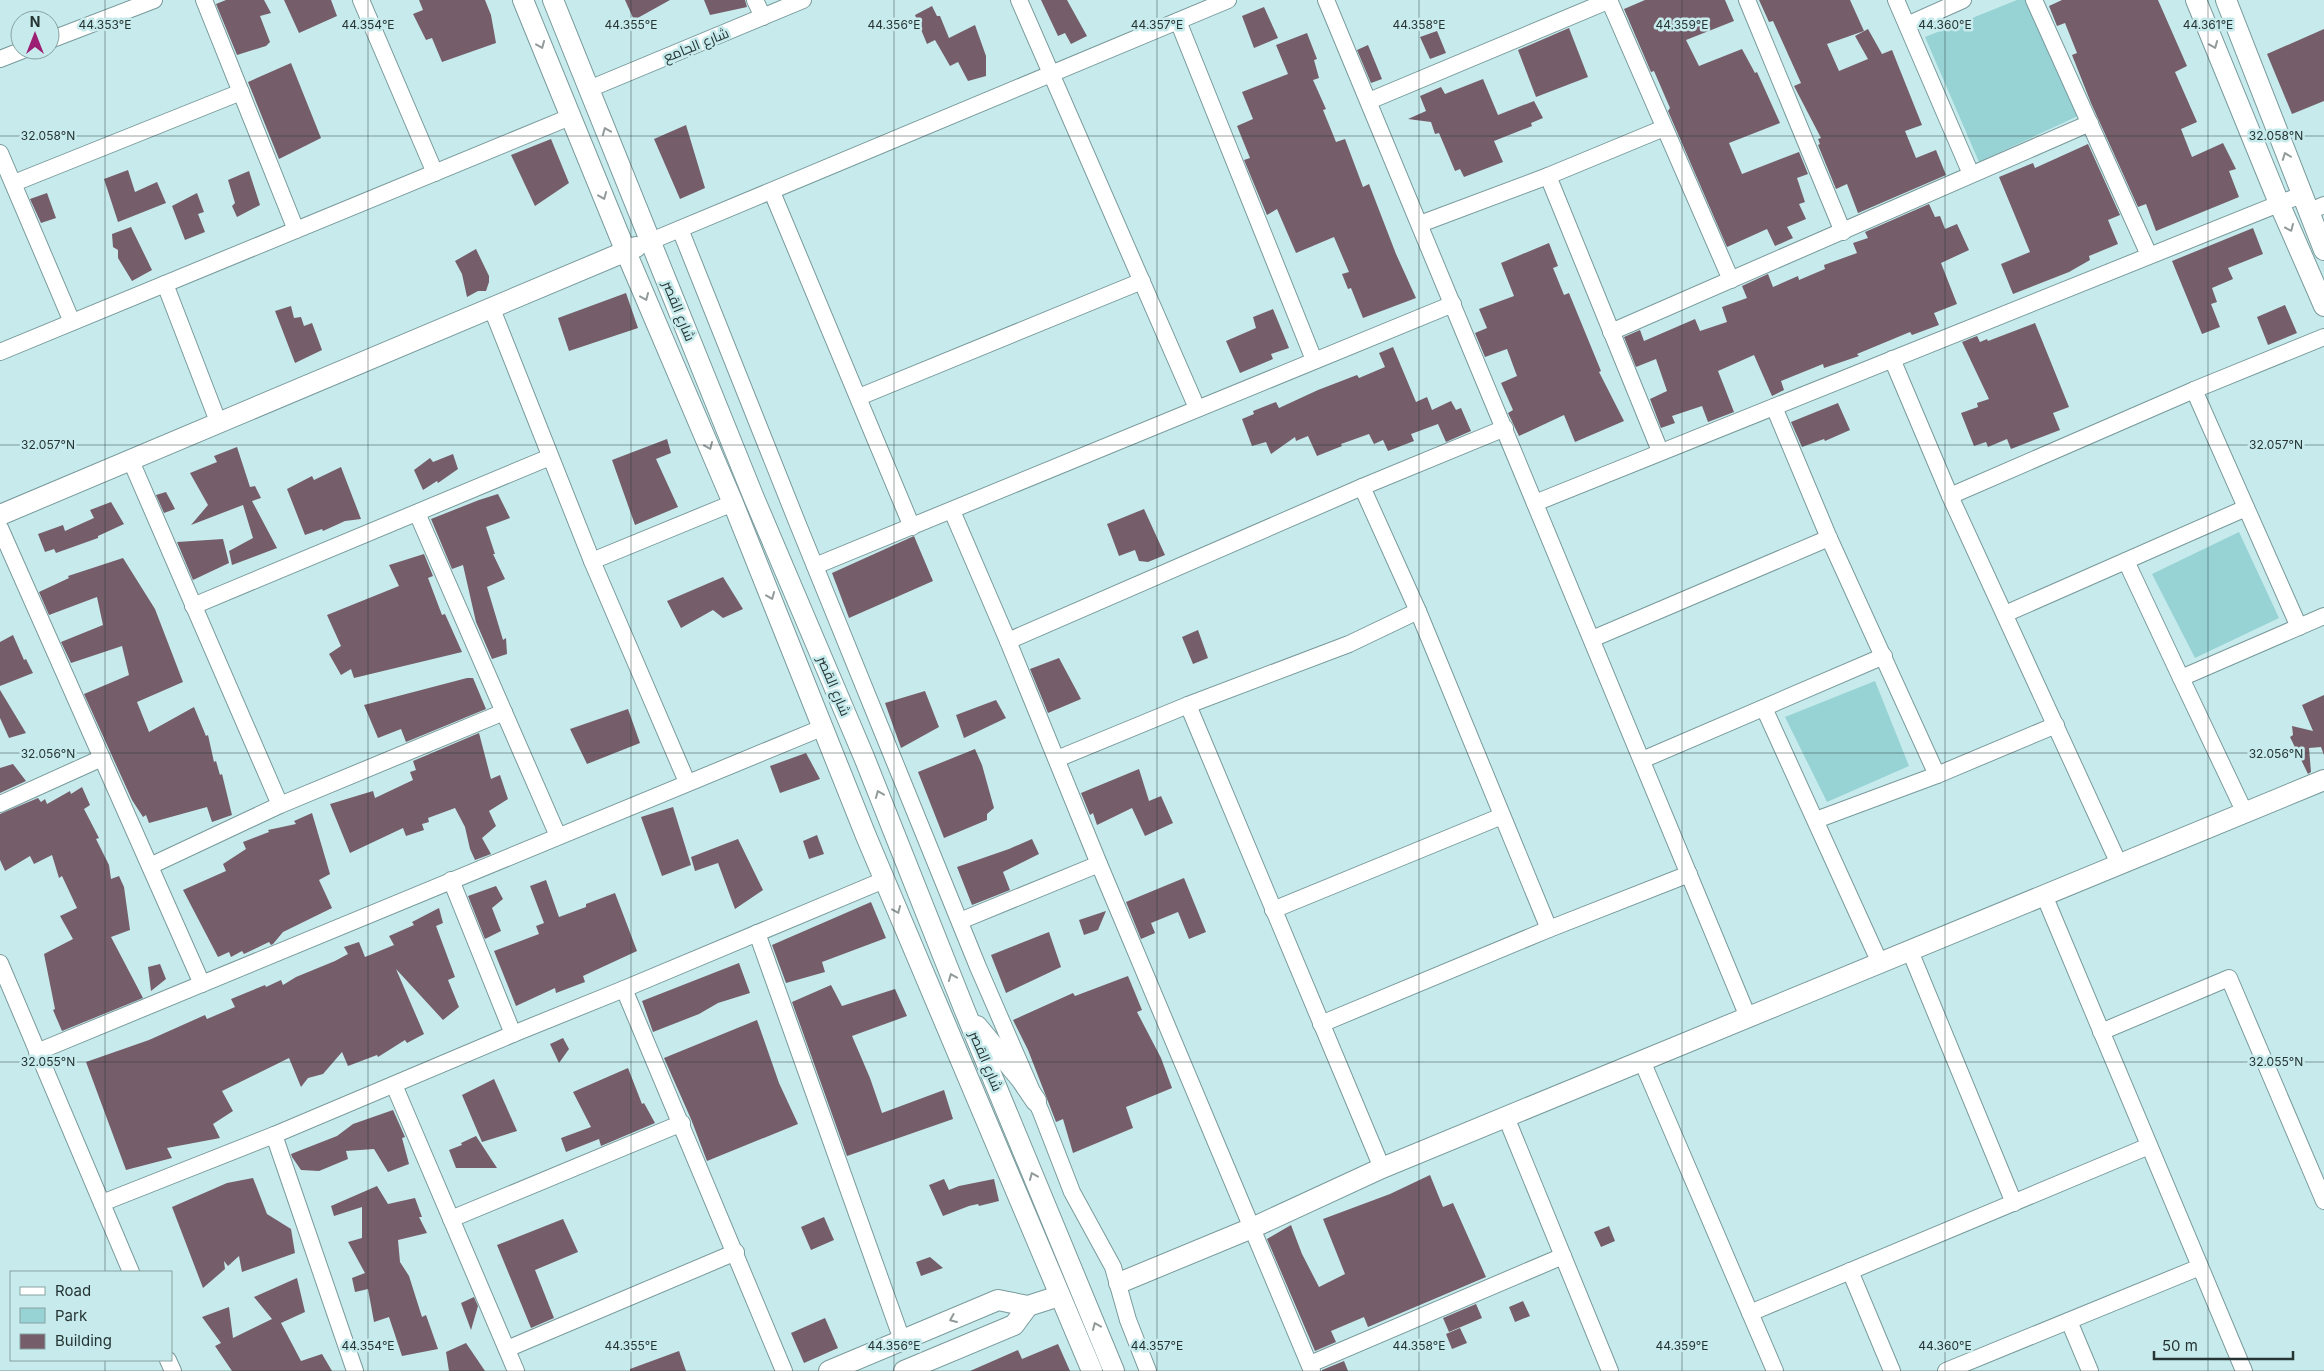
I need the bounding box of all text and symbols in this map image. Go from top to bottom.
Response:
north arrow [10,10,60,60]
text: N [30,13,40,30]
text: 44.353°E [79,17,131,32]
text: 44.354°E [341,17,395,32]
text: 44.355°E [605,17,657,32]
text: 44.356°E [867,17,921,32]
text: 44.357°E [1131,17,1183,32]
text: 44.358°E [1393,17,1445,32]
text: 44.359°E [1655,17,1709,32]
text: 44.360°E [1918,17,1972,32]
text: 44.361°E [2183,17,2233,32]
street label: شارع الجامع [661,24,731,66]
one-way arrow [535,40,545,49]
one-way arrow [2208,40,2219,49]
one-way arrow [602,127,613,136]
text: 32.058°N [21,128,75,143]
text: 32.058°N [2249,128,2303,143]
one-way arrow [2282,152,2292,161]
one-way arrow [596,191,607,200]
one-way arrow [2283,223,2294,232]
street label: شارع القصر [658,277,699,344]
one-way arrow [638,292,649,301]
text: 32.057°N [21,437,75,452]
text: 32.057°N [2249,437,2303,452]
one-way arrow [702,441,713,450]
one-way arrow [765,592,775,600]
street label: شارع القصر [813,652,855,719]
text: 32.056°N [21,746,75,761]
text: 32.056°N [2249,746,2303,761]
one-way arrow [874,790,884,798]
one-way arrow [891,905,901,913]
one-way arrow [947,973,958,982]
street label: شارع القصر [965,1027,1007,1094]
text: 32.055°N [21,1054,75,1069]
text: 32.055°N [2249,1054,2303,1069]
one-way arrow [1029,1172,1040,1181]
legend [10,1271,172,1361]
text: Road [55,1281,91,1300]
text: Park [55,1306,88,1325]
one-way arrow [949,1312,958,1323]
one-way arrow [1091,1322,1102,1331]
scale bar [2154,1328,2293,1360]
text: Building [55,1331,112,1350]
text: 50 m [2162,1336,2198,1355]
text: 44.354°E [341,1338,395,1353]
text: 44.355°E [605,1338,657,1353]
text: 44.356°E [867,1338,921,1353]
text: 44.357°E [1131,1338,1183,1353]
text: 44.358°E [1393,1338,1445,1353]
text: 44.359°E [1655,1338,1709,1353]
text: 44.360°E [1918,1338,1972,1353]

